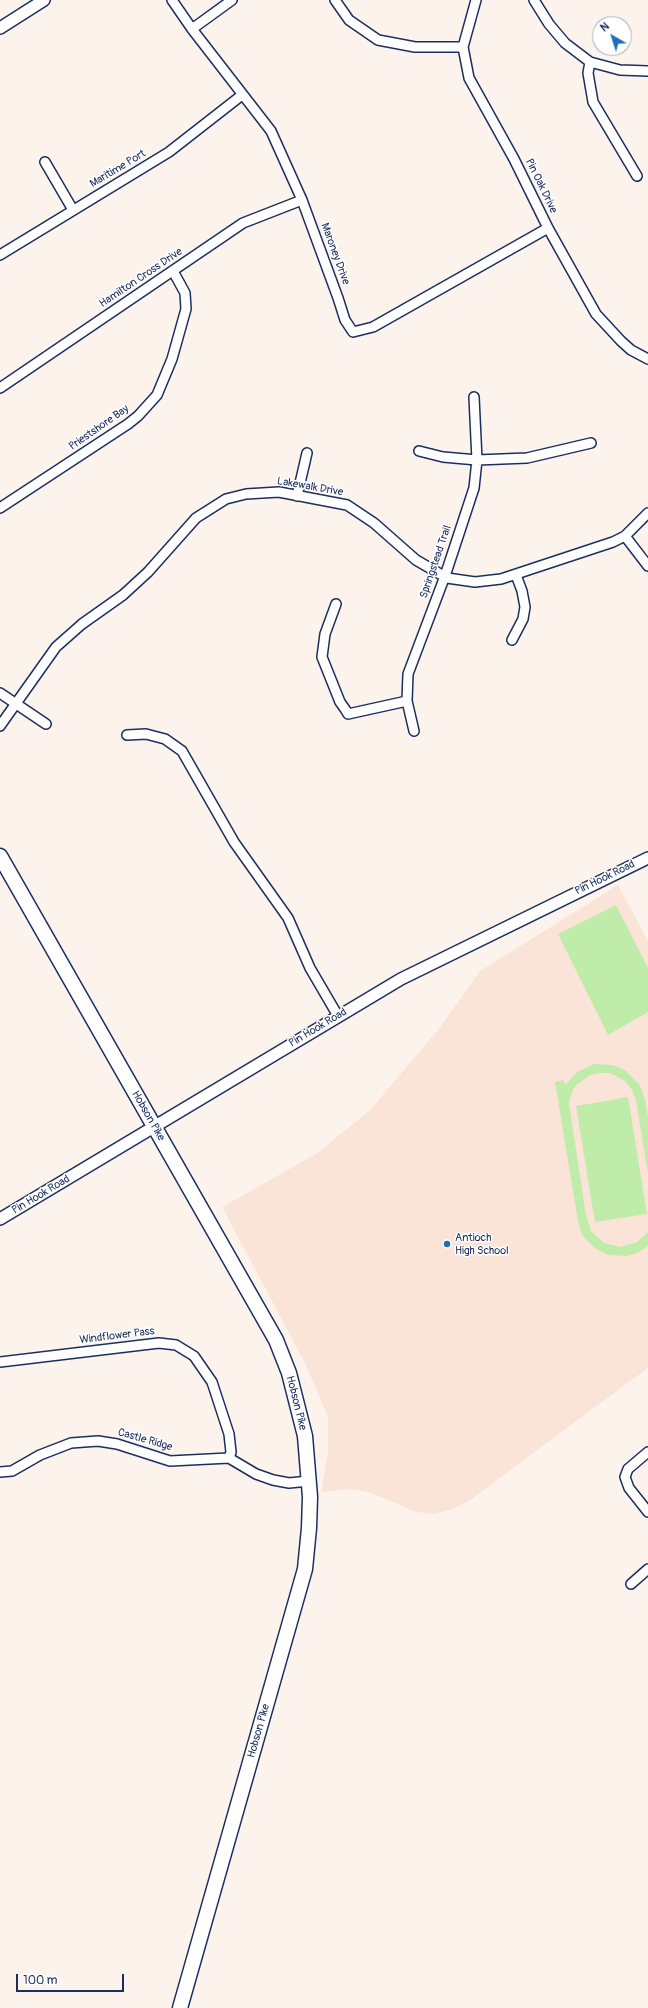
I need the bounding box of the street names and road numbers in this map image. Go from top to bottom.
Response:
street label: Maritime Port [88,147,148,191]
street label: Pin Oak Drive [522,157,560,215]
street label: Maroney Drive [318,221,352,287]
street label: Hamilton Cross Drive [97,245,185,311]
street label: Priestshore Bay [67,403,131,453]
street label: Lakewalk Drive [276,475,344,499]
street label: Springstead Trail [417,524,455,600]
street label: Pin Hook Road [573,858,637,898]
street label: Pin Hook Road [287,1006,349,1050]
street label: Hobson Pike [128,1089,168,1143]
street label: Pin Hook Road [10,1173,72,1217]
street label: Windflower Pass [79,1325,155,1347]
street label: Hobson Pike [283,1374,309,1432]
street label: Castle Ridge [116,1426,174,1454]
street label: Hobson Pike [245,1702,273,1760]

